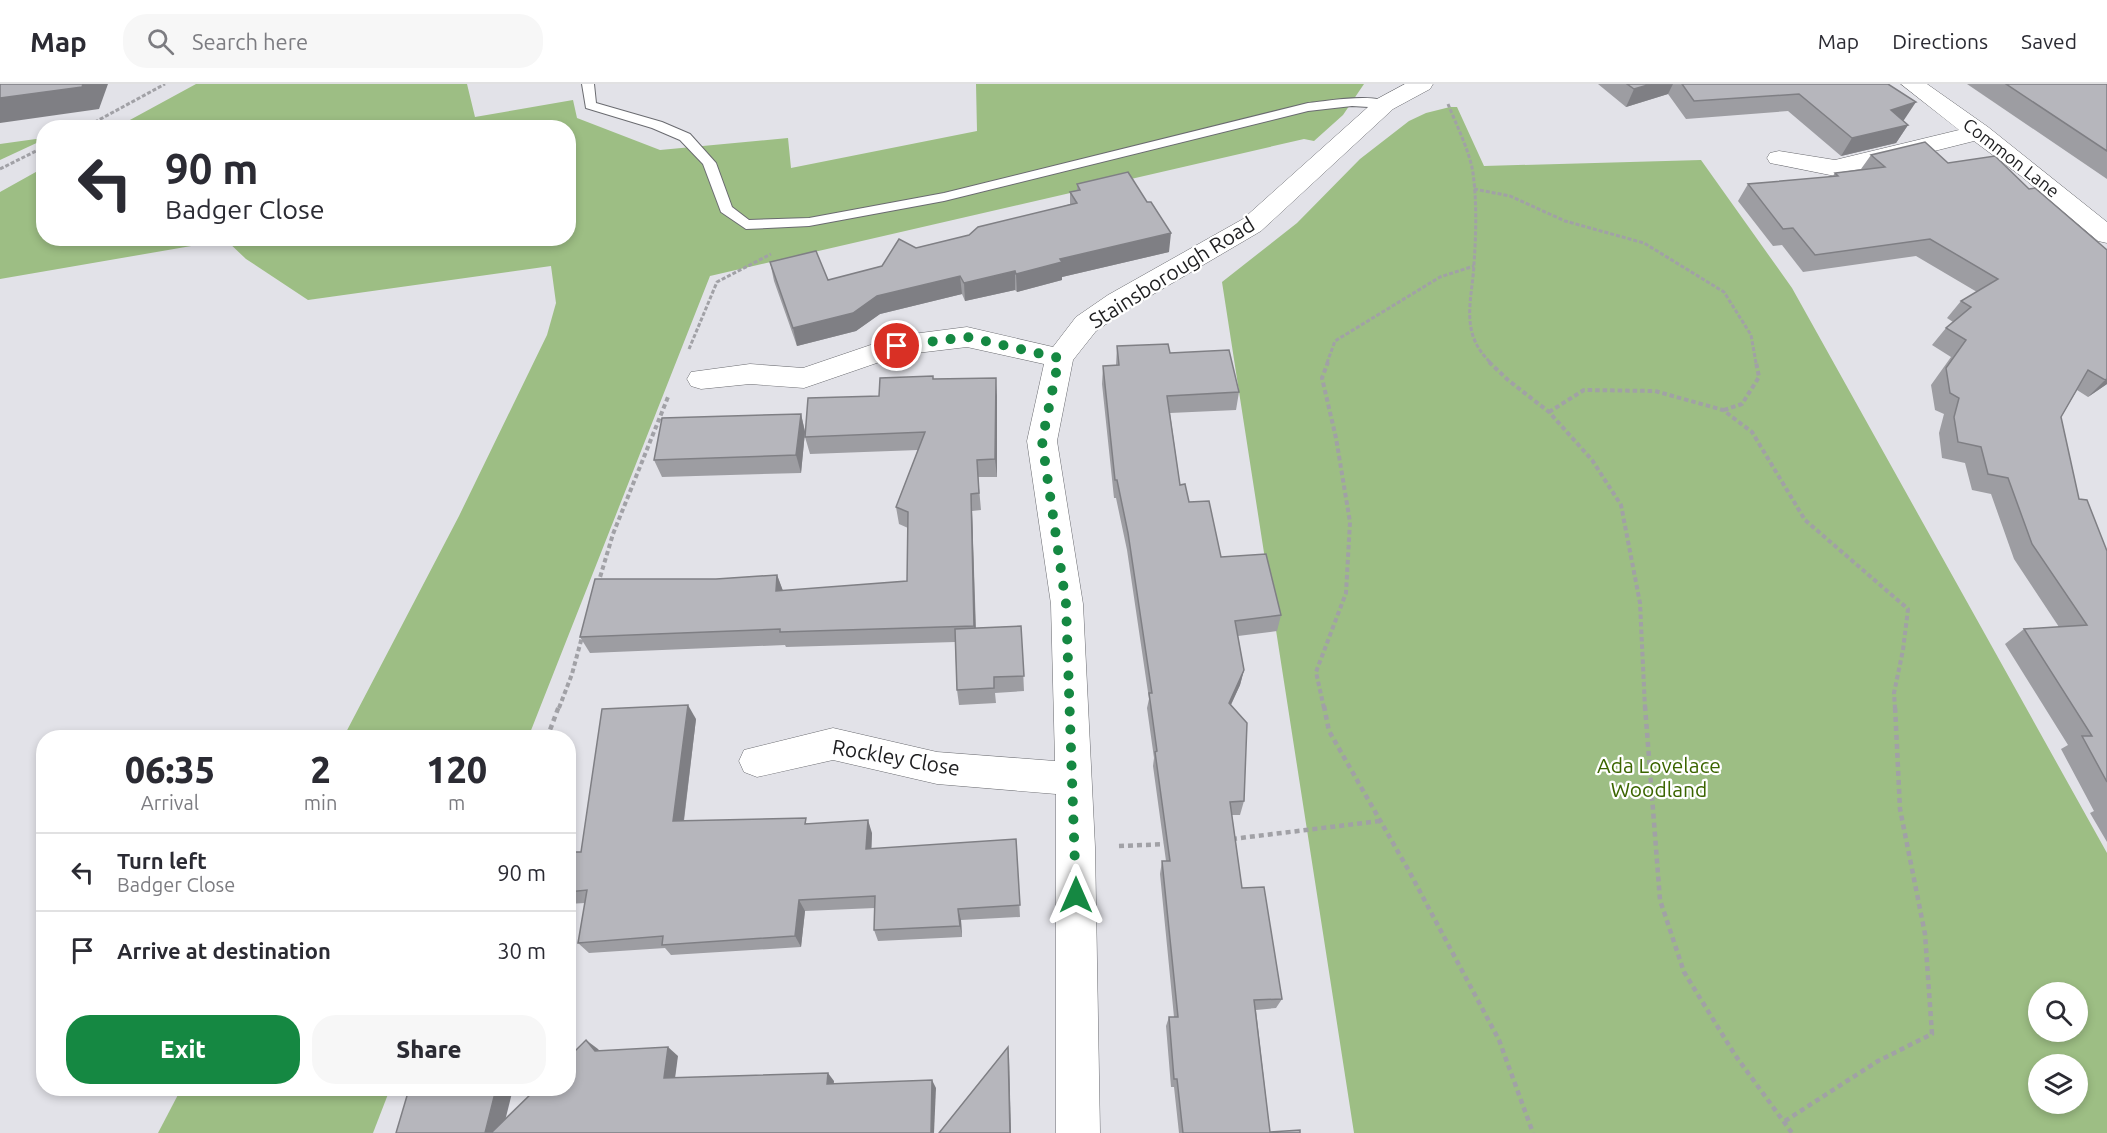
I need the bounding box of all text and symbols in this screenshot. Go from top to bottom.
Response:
search box [123,14,543,68]
icon: search [144,25,177,58]
text: Map [30,26,87,57]
text: Search here [192,29,308,54]
text: Map [1818,29,1859,53]
text: Directions [1892,29,1988,53]
text: Saved [2021,29,2077,53]
street label: Common Lane [1960,114,2064,201]
icon: left [66,144,144,222]
text: 90 m [165,145,259,192]
text: Badger Close [165,194,325,224]
street label: Stainsborough Road [1084,212,1259,333]
pin [871,320,922,371]
icon: arrive [880,329,913,362]
street label: Rockley Close [831,734,962,780]
text: 06:35 [125,749,215,790]
text: 2 [310,749,331,790]
text: 120 [426,749,487,790]
park label: Ada Lovelace Woodland [1597,753,1721,801]
text: Arrival [141,791,199,814]
text: min [304,791,337,814]
text: m [448,791,465,814]
text: Turn left [117,848,207,873]
icon: left [66,856,99,889]
text: 90 m [497,860,546,885]
position arrow [1044,863,1108,927]
text: Badger Close [117,873,235,896]
icon: arrive [66,934,99,967]
text: Arrive at destination [117,938,331,963]
text: 30 m [497,938,546,963]
map controls [2028,982,2088,1114]
button: search [2028,982,2088,1042]
button: Exit [66,1015,300,1084]
button: Share [312,1015,546,1084]
button: layers [2028,1054,2088,1114]

